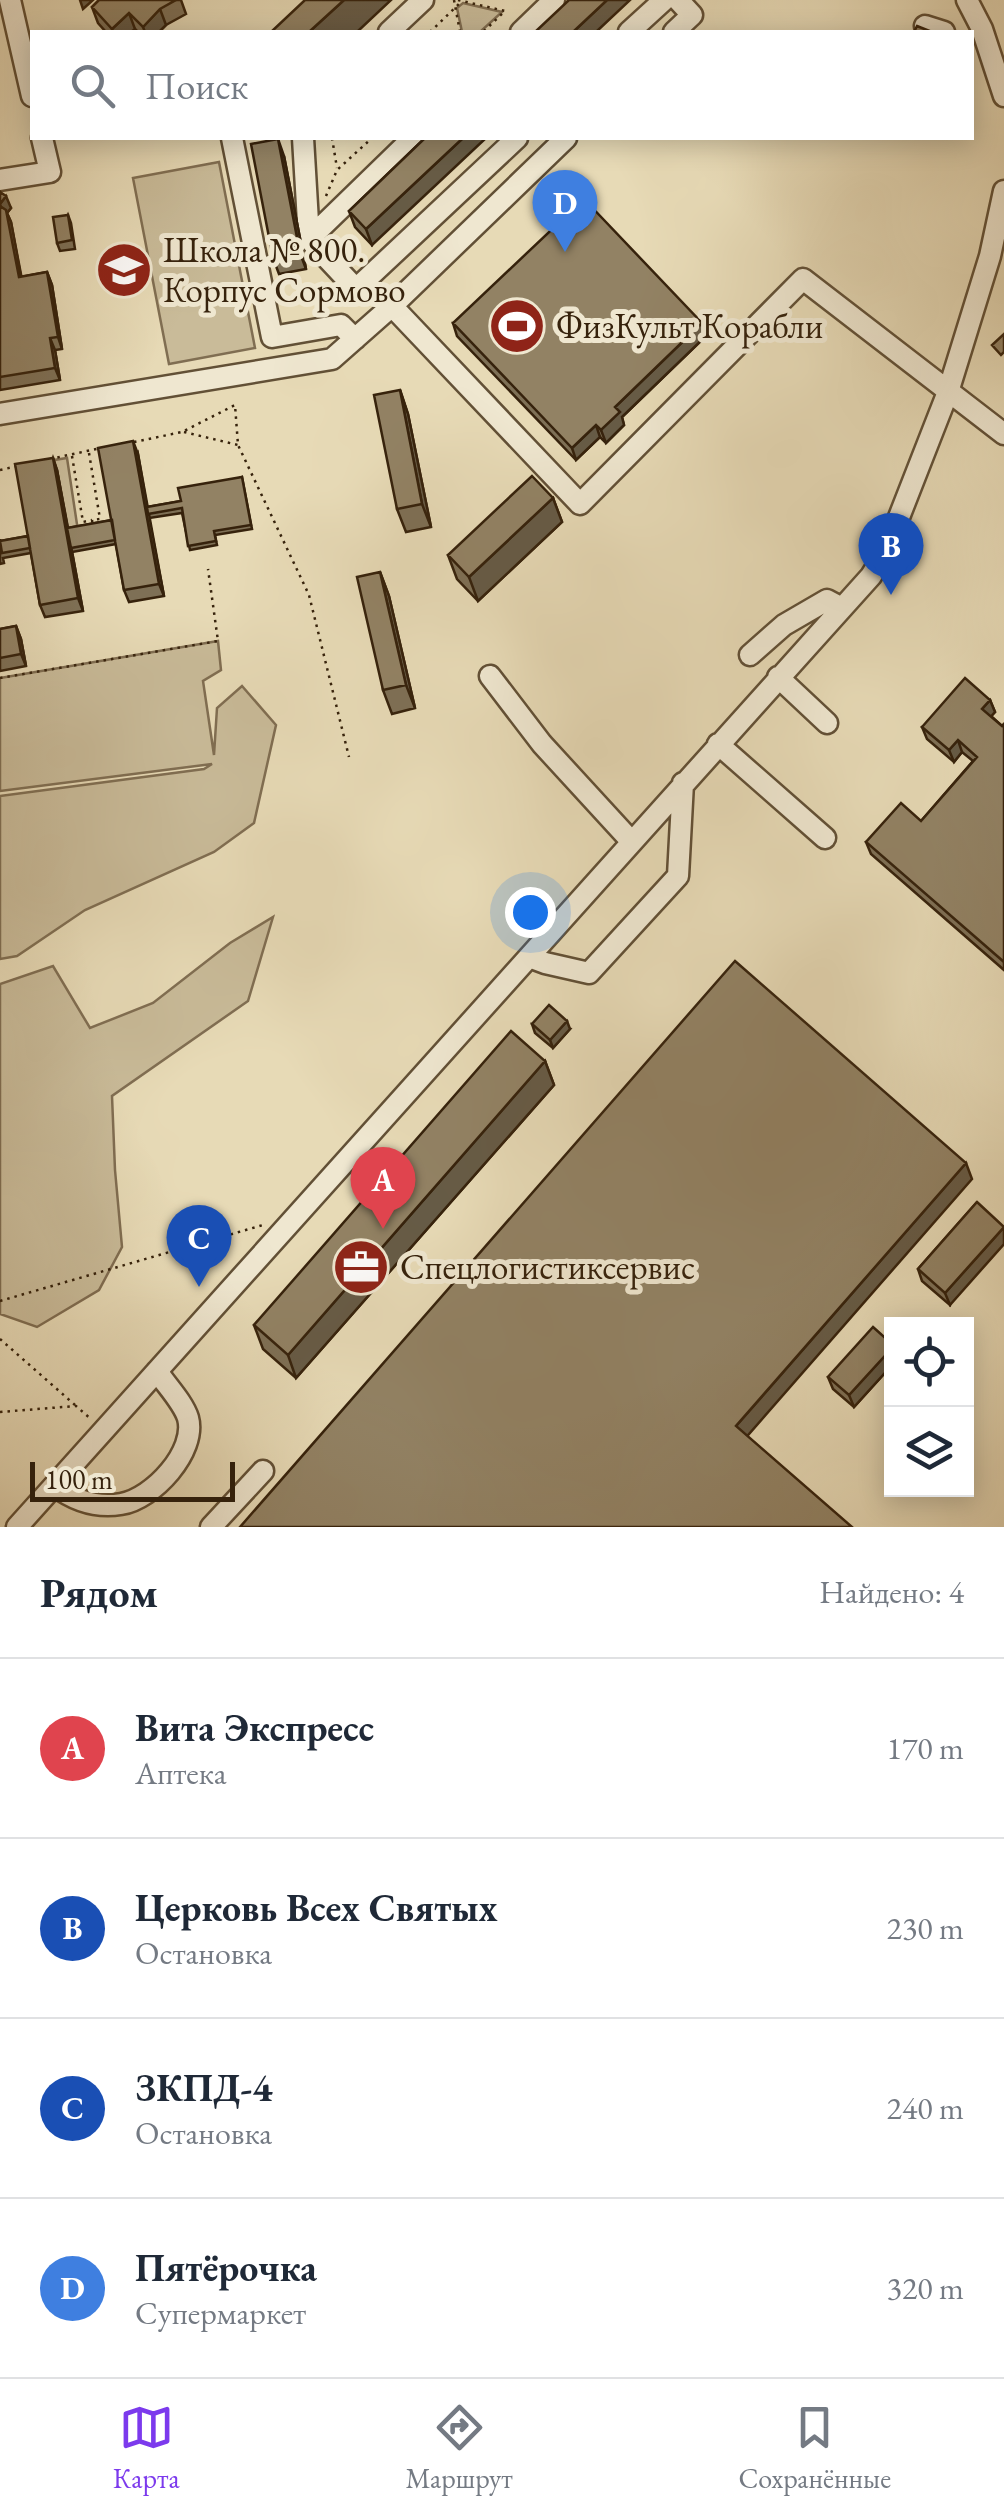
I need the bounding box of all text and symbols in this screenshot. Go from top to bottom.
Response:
search box [30,30,974,140]
icon: search [65,58,120,113]
text: Поиск [145,61,248,110]
pin: D [532,170,598,252]
place label: Школа № 800. Корпус Сормово [163,227,406,313]
school or university icon: Школа № 800. Корпус Сормово [94,240,154,300]
sports icon: ФизКульт Корабли [487,296,547,356]
place label: ФизКульт Корабли [556,303,823,349]
pin: B [858,512,924,595]
your location [505,887,556,938]
pin: A [350,1146,416,1229]
pin: C [166,1204,232,1287]
office icon: Спецлогистиксервис [331,1237,391,1297]
place label: Спецлогистиксервис [400,1244,695,1290]
map controls [884,1317,974,1497]
button: locate [884,1317,974,1407]
button: layers [884,1407,974,1497]
scale bar [30,1457,235,1502]
text: 100 m [45,1461,113,1497]
text: Рядом [40,1565,158,1620]
text: Найдено: 4 [819,1571,964,1613]
text: Вита Экспресс [135,1703,374,1752]
text: A [61,1727,84,1769]
text: 170 m [887,1727,964,1769]
text: Аптека [135,1752,226,1794]
text: Церковь Всех Святых [135,1883,498,1932]
text: B [62,1907,83,1949]
text: 230 m [887,1907,964,1949]
text: Остановка [135,1932,272,1974]
text: ЗКПД-4 [135,2063,272,2112]
text: C [61,2087,84,2129]
text: 240 m [887,2087,964,2129]
text: Остановка [135,2112,272,2154]
text: Пятёрочка [135,2243,317,2292]
text: D [60,2267,85,2309]
text: 320 m [887,2267,964,2309]
text: Супермаркет [135,2292,306,2334]
tab: Карта [113,2400,180,2496]
tab: Маршрут [405,2400,513,2496]
tab: Сохранённые [738,2400,891,2496]

